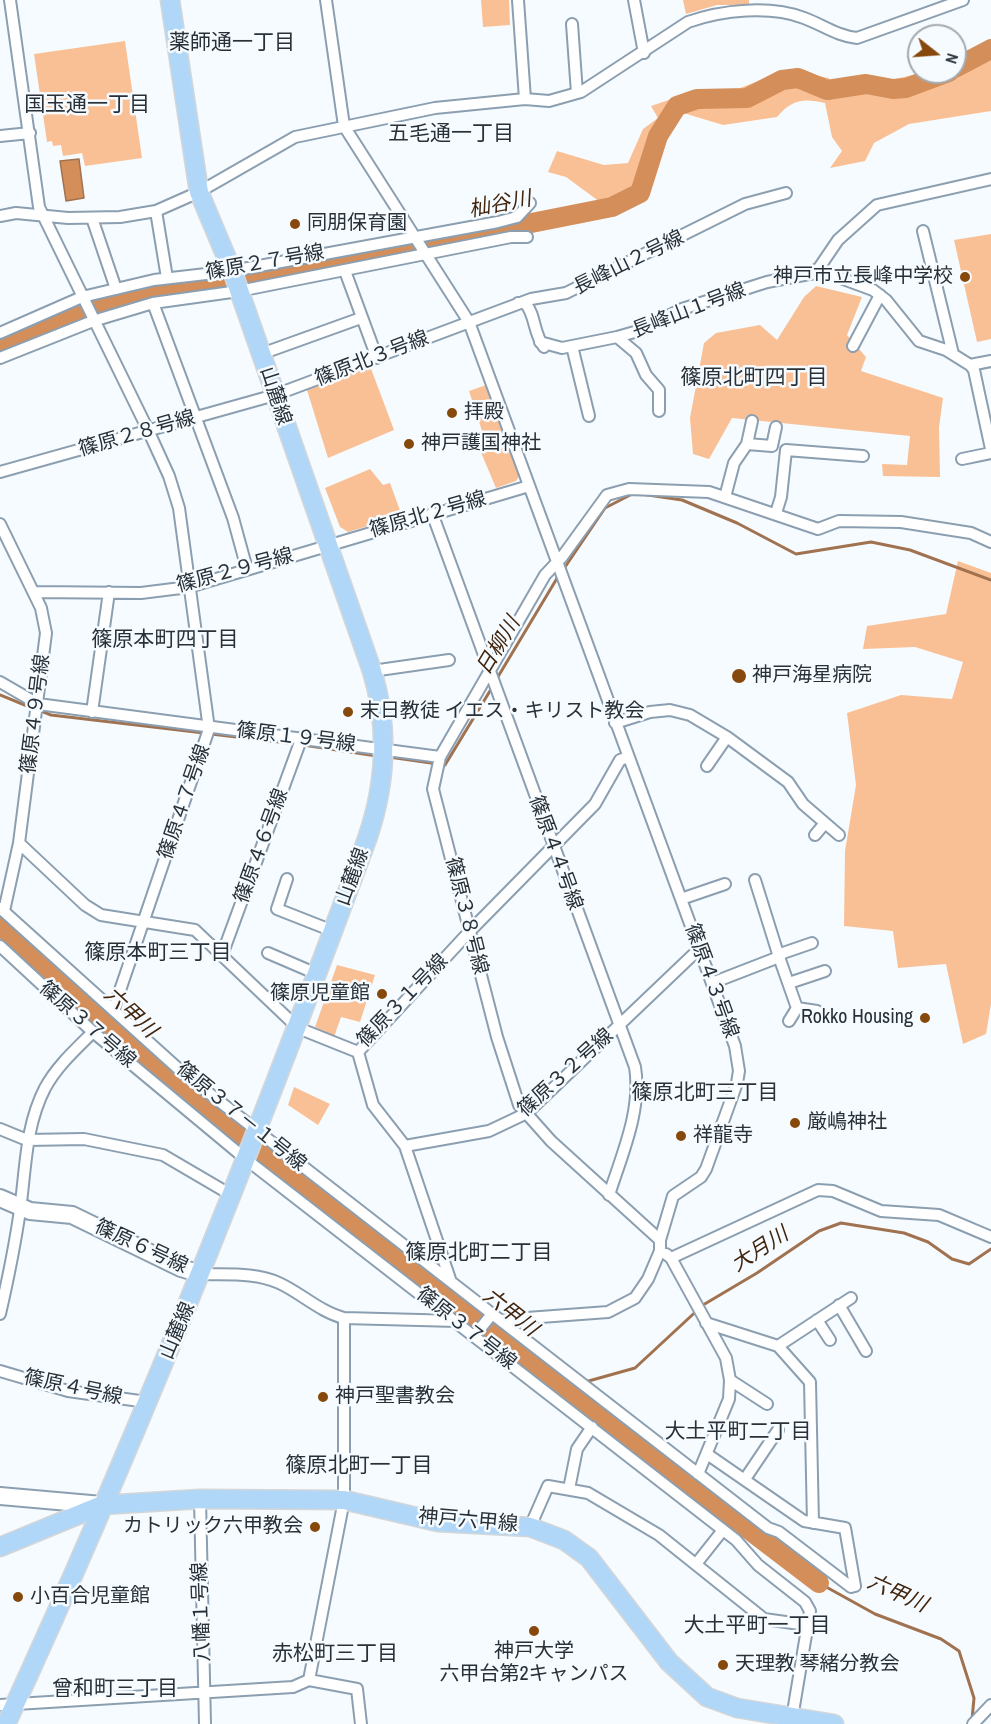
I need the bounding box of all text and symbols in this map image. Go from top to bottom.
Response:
north arrow [907,24,967,84]
district label: 薬師通一丁目 [169,30,295,56]
text: N [940,51,964,66]
district label: 国玉通一丁目 [24,92,150,118]
district label: 五毛通一丁目 [388,121,514,147]
water label: 杣谷川 [467,187,533,223]
place label: 同朋保育園 [307,212,407,236]
marker: 同朋保育園 [288,217,302,231]
street label: 長峰山２号線 [570,226,688,300]
street label: 篠原２７号線 [204,241,326,285]
place label: 神戸市立長峰中学校 [773,265,953,289]
marker: 神戸市立長峰中学校 [958,270,972,284]
street label: 長峰山１号線 [629,278,749,344]
street label: 篠原北３号線 [312,326,432,392]
street label: 山麓線 [254,364,296,428]
district label: 篠原北町四丁目 [681,365,827,391]
place label: 拝殿 [464,401,504,425]
street label: 篠原２８号線 [76,406,198,462]
marker: 拝殿 [445,406,459,420]
place label: 神戸護国神社 [421,432,541,456]
marker: 神戸護国神社 [402,437,416,451]
street label: 篠原北２号線 [367,487,489,543]
street label: 篠原２９号線 [174,544,296,598]
water label: 日柳川 [472,613,526,679]
district label: 篠原本町四丁目 [92,627,238,653]
street label: 篠原４９号線 [17,653,55,775]
place label: 神戸海星病院 [752,664,872,688]
marker: 神戸海星病院 [730,667,748,685]
place label: 末日教徒 イエス・キリスト教会 [360,700,645,724]
marker: 末日教徒 イエス・キリスト教会 [341,705,355,719]
street label: 篠原１９号線 [235,719,357,757]
street label: 篠原４７号線 [154,741,216,863]
street label: 篠原４６号線 [230,786,294,906]
street label: 篠原４４号線 [523,793,587,913]
street label: 山麓線 [331,845,375,909]
street label: 篠原３８号線 [440,855,492,977]
street label: 篠原４３号線 [679,921,743,1041]
district label: 篠原本町三丁目 [85,940,231,966]
street label: 篠原３１号線 [353,950,453,1052]
street label: 篠原３７号線 [34,977,140,1073]
water label: 六甲川 [98,982,162,1044]
place label: 篠原児童館 [270,982,370,1006]
marker: 篠原児童館 [375,987,389,1001]
place label: Rokko Housing [801,1006,913,1030]
marker: Rokko Housing [918,1011,932,1025]
street label: 篠原３２号線 [513,1024,619,1122]
street label: 篠原３７－１号線 [171,1057,311,1177]
district label: 篠原北町三丁目 [632,1080,778,1106]
place label: 厳嶋神社 [807,1111,887,1135]
marker: 厳嶋神社 [788,1116,802,1130]
place label: 祥龍寺 [693,1124,753,1148]
marker: 祥龍寺 [674,1129,688,1143]
street label: 篠原６号線 [91,1215,191,1279]
water label: 大月川 [727,1222,793,1278]
district label: 篠原北町二丁目 [406,1240,552,1266]
street label: 篠原３７号線 [411,1283,521,1375]
water label: 六甲川 [477,1284,543,1342]
street label: 山麓線 [155,1299,201,1363]
street label: 篠原４号線 [22,1366,124,1410]
place label: 神戸聖書教会 [335,1385,455,1409]
marker: 神戸聖書教会 [316,1390,330,1404]
district label: 大土平町二丁目 [665,1419,811,1445]
district label: 篠原北町一丁目 [286,1453,432,1479]
street label: 神戸六甲線 [417,1505,519,1537]
place label: カトリック六甲教会 [123,1515,303,1539]
marker: カトリック六甲教会 [308,1520,322,1534]
street label: 八幡１号線 [188,1562,216,1662]
water label: 六甲川 [863,1570,931,1618]
place label: 小百合児童館 [30,1585,150,1609]
marker: 小百合児童館 [11,1590,25,1604]
district label: 大土平町一丁目 [684,1613,830,1639]
marker: 神戸大学 六甲台第2キャンパス [527,1624,541,1638]
place label: 神戸大学 六甲台第2キャンパス [439,1640,629,1687]
district label: 赤松町三丁目 [272,1641,398,1667]
place label: 天理教 琴緒分教会 [735,1653,900,1677]
marker: 天理教 琴緒分教会 [716,1658,730,1672]
district label: 曾和町三丁目 [52,1676,178,1702]

